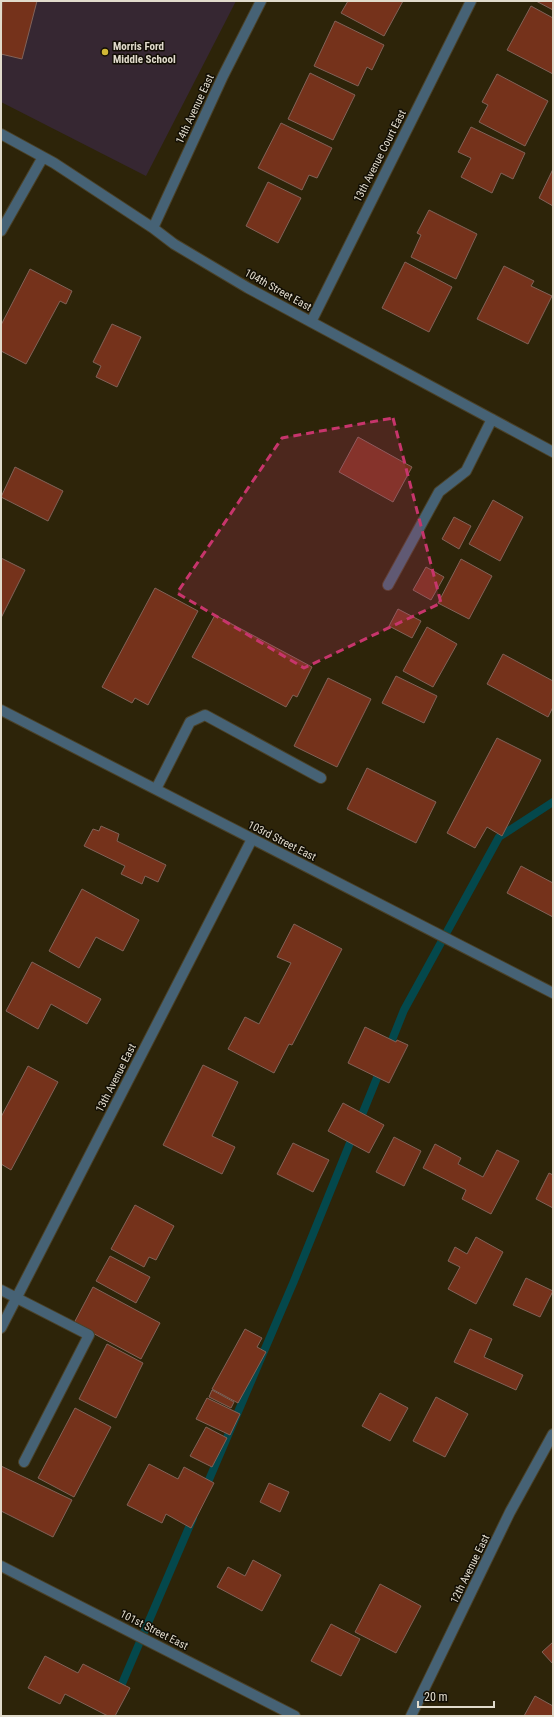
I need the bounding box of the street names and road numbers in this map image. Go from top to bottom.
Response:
street label: 14th Avenue East [173,72,217,146]
street label: 13th Avenue Court East [351,108,409,204]
street label: 104th Street East [242,266,314,314]
street label: 103rd Street East [246,818,318,864]
street label: 13th Avenue East [93,1042,139,1114]
street label: 12th Avenue East [448,1532,492,1606]
street label: 101st Street East [118,1607,190,1653]

